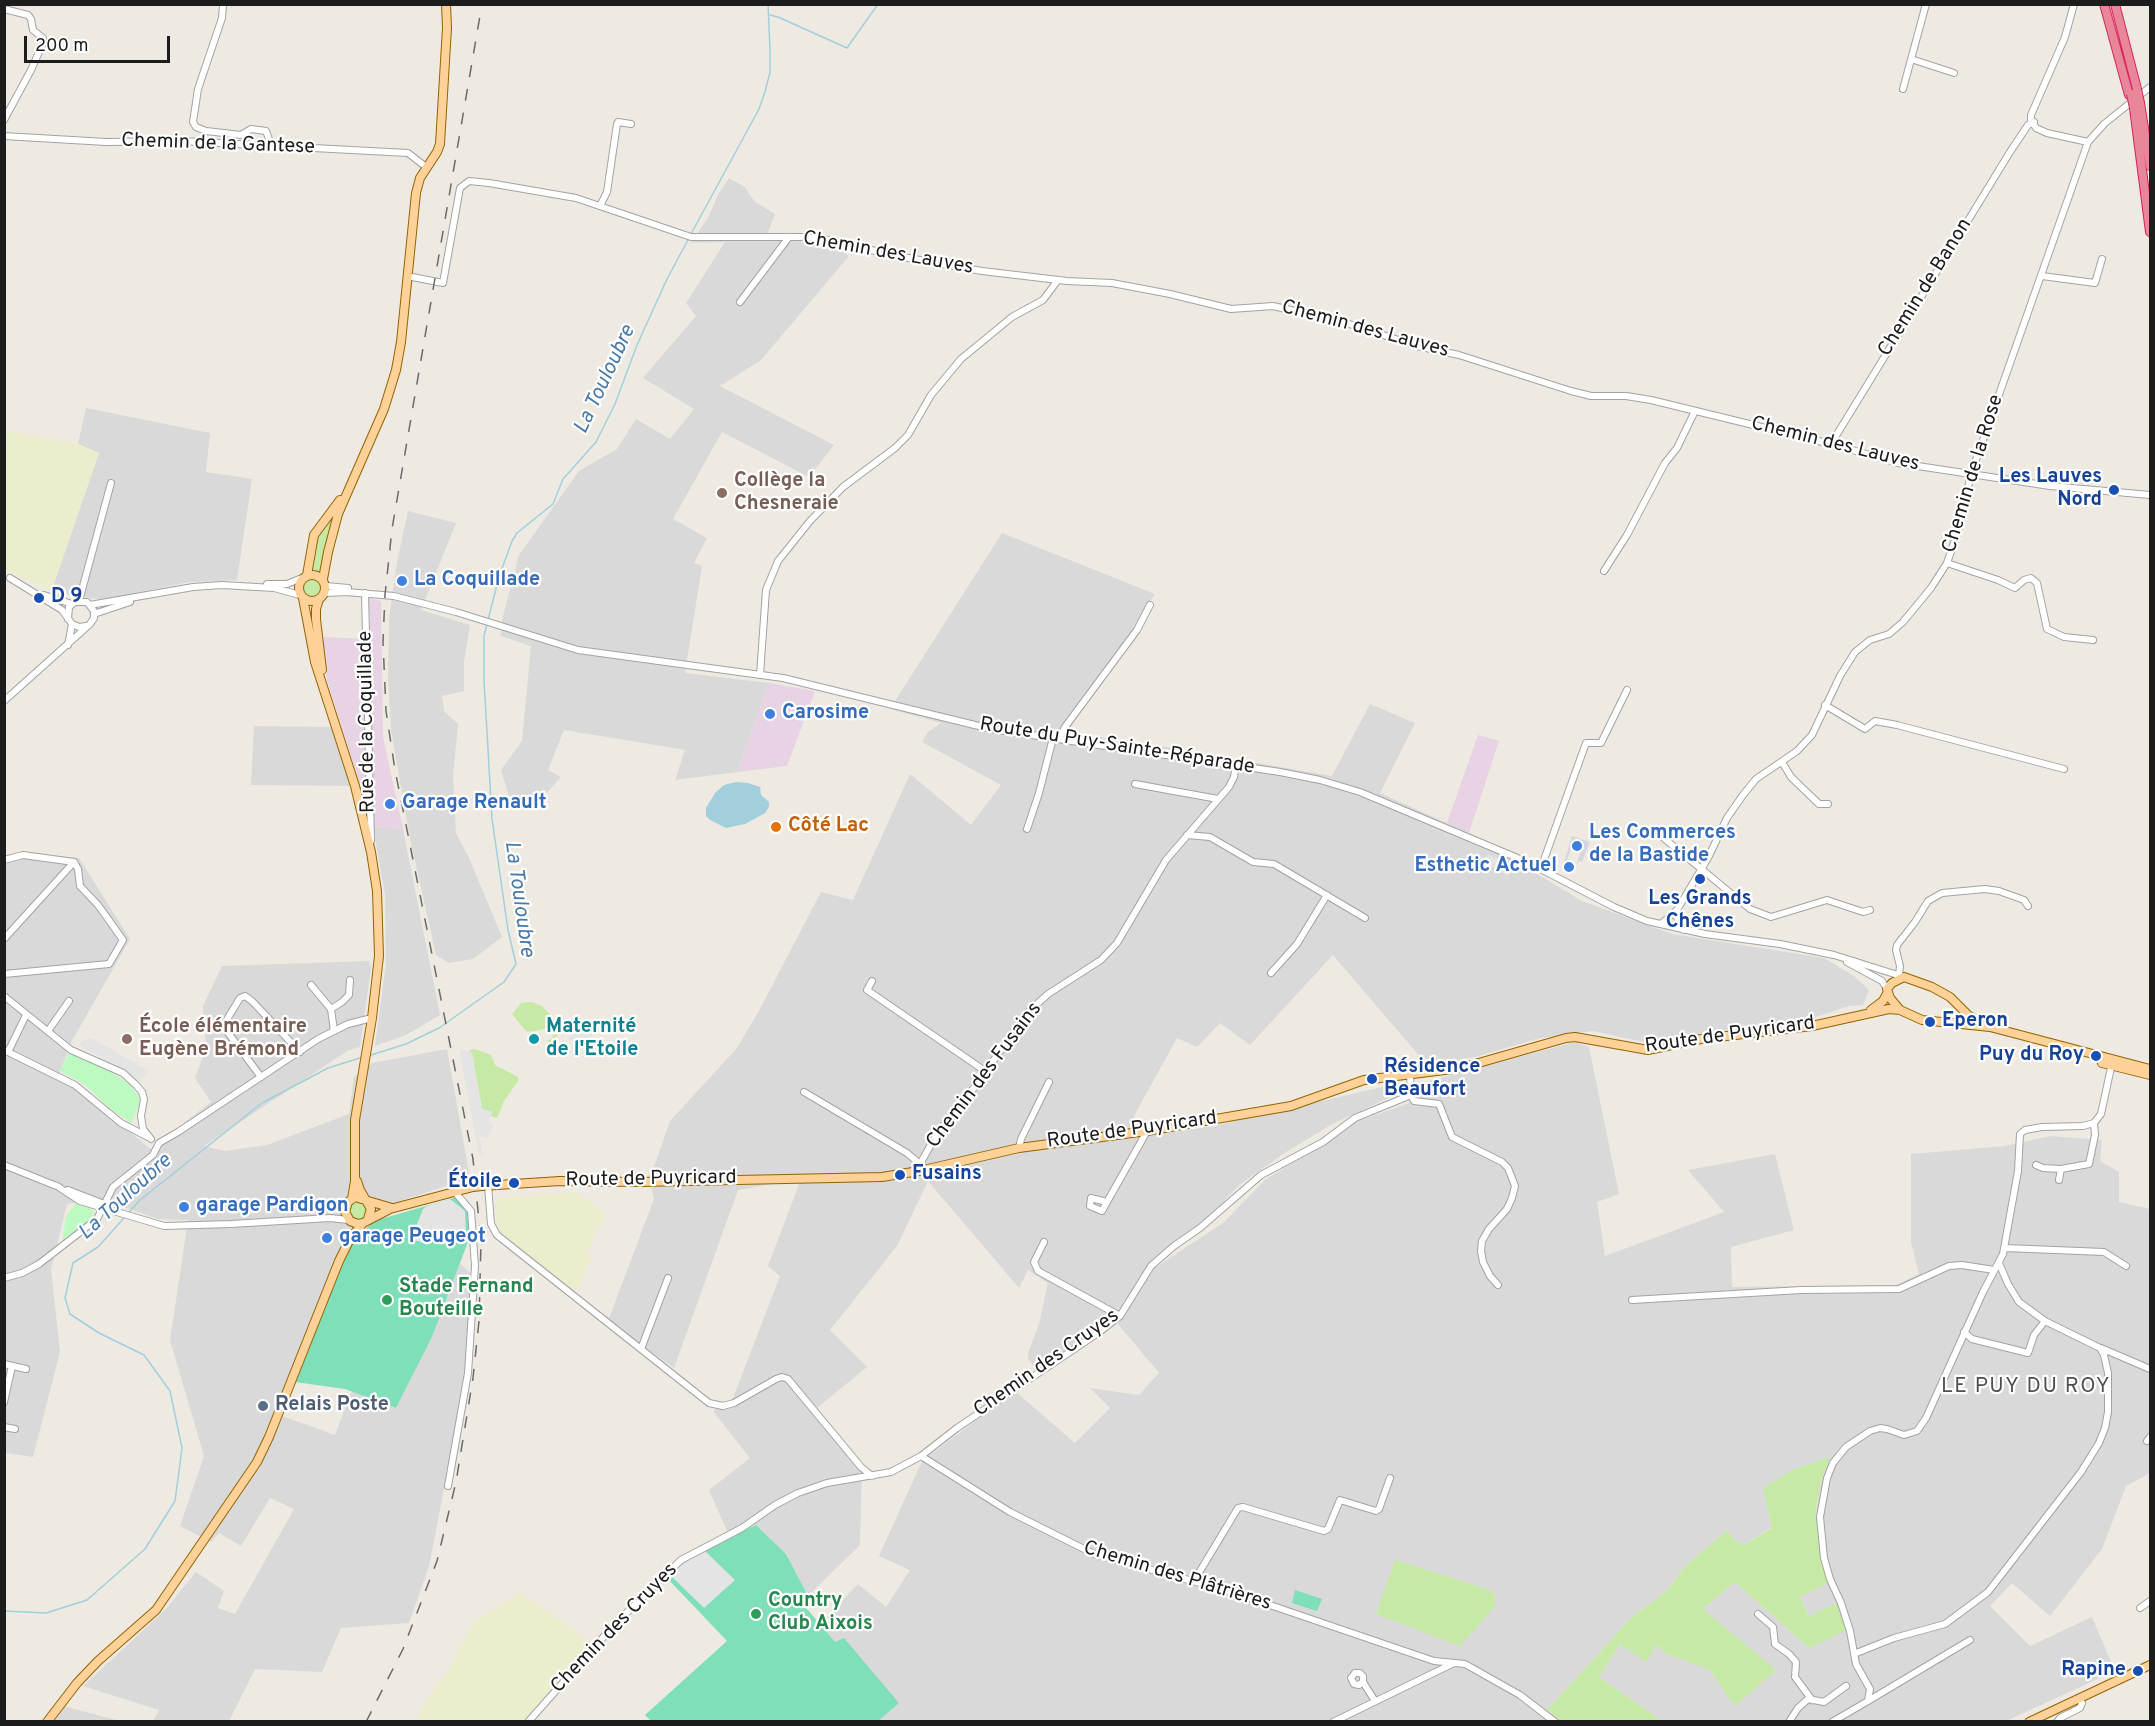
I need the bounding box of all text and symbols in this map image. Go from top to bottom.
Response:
scale bar [27,24,172,62]
text: 200 m [35,35,88,58]
street label: Chemin de la Gantese [121,130,315,160]
street label: Chemin de Banon [1874,215,1978,361]
street label: Chemin des Lauves [801,227,975,281]
street label: Chemin des Lauves [1279,296,1451,364]
water label: La Touloubre [570,322,642,438]
street label: Chemin de la Rose [1939,392,2009,556]
street label: Chemin des Lauves [1748,412,1922,478]
place label: Les Lauves Nord [1999,466,2102,513]
place label: Collège la Chesneraie [734,470,839,517]
marker: Les Lauves Nord [2107,483,2121,497]
marker: Collège la Chesneraie [715,486,729,500]
place label: La Coquillade [414,569,540,593]
marker: La Coquillade [395,574,409,588]
place label: D 9 [51,586,82,610]
marker: D 9 [32,591,46,605]
street label: Rue de la Coquillade [354,631,382,813]
place label: Carosime [782,702,869,726]
marker: Carosime [763,707,777,721]
street label: Route du Puy-Sainte-Réparade [978,713,1256,781]
place label: Garage Renault [402,792,547,816]
marker: Garage Renault [383,797,397,811]
place label: Côté Lac [788,815,869,839]
marker: Côté Lac [769,820,783,834]
place label: Les Commerces de la Bastide [1589,822,1736,869]
water label: La Touloubre [497,839,539,959]
marker: Les Commerces de la Bastide [1570,839,1584,853]
place label: Esthetic Actuel [1414,855,1557,879]
marker: Esthetic Actuel [1562,860,1576,874]
marker: Les Grands Chênes [1693,872,1707,886]
place label: Les Grands Chênes [1648,888,1752,935]
street label: Chemin des Fusains [922,998,1048,1154]
place label: Eperon [1942,1010,2008,1034]
street label: Route de Puyricard [1644,1012,1816,1060]
marker: Eperon [1923,1015,1937,1029]
place label: École élémentaire Eugène Brémond [139,1016,307,1063]
place label: Maternité de l'Etoile [546,1016,638,1063]
marker: École élémentaire Eugène Brémond [120,1032,134,1046]
marker: Maternité de l'Etoile [527,1032,541,1046]
place label: Puy du Roy [1979,1044,2084,1068]
marker: Puy du Roy [2089,1049,2103,1063]
place label: Résidence Beaufort [1384,1056,1480,1103]
marker: Résidence Beaufort [1365,1072,1379,1086]
street label: Route de Puyricard [1046,1107,1218,1155]
water label: La Touloubre [74,1150,178,1246]
place label: Fusains [912,1163,982,1187]
street label: Route de Puyricard [565,1167,737,1193]
marker: Fusains [893,1168,907,1182]
place label: Étoile [448,1171,502,1195]
marker: Étoile [507,1176,521,1190]
place label: garage Pardigon [196,1195,349,1219]
marker: garage Pardigon [177,1200,191,1214]
place label: garage Peugeot [339,1226,486,1250]
marker: garage Peugeot [320,1231,334,1245]
place label: Stade Fernand Bouteille [399,1276,534,1323]
marker: Stade Fernand Bouteille [380,1293,394,1307]
street label: Chemin des Cruyes [970,1305,1124,1423]
district label: LE PUY DU ROY [1941,1375,2111,1401]
place label: Relais Poste [275,1394,389,1418]
marker: Relais Poste [256,1399,270,1413]
street label: Chemin des Plâtrières [1080,1537,1274,1617]
street label: Chemin des Cruyes [547,1559,683,1699]
place label: Country Club Aixois [768,1590,873,1637]
marker: Country Club Aixois [749,1607,763,1621]
place label: Rapine [2061,1659,2126,1683]
marker: Rapine [2131,1664,2145,1678]

